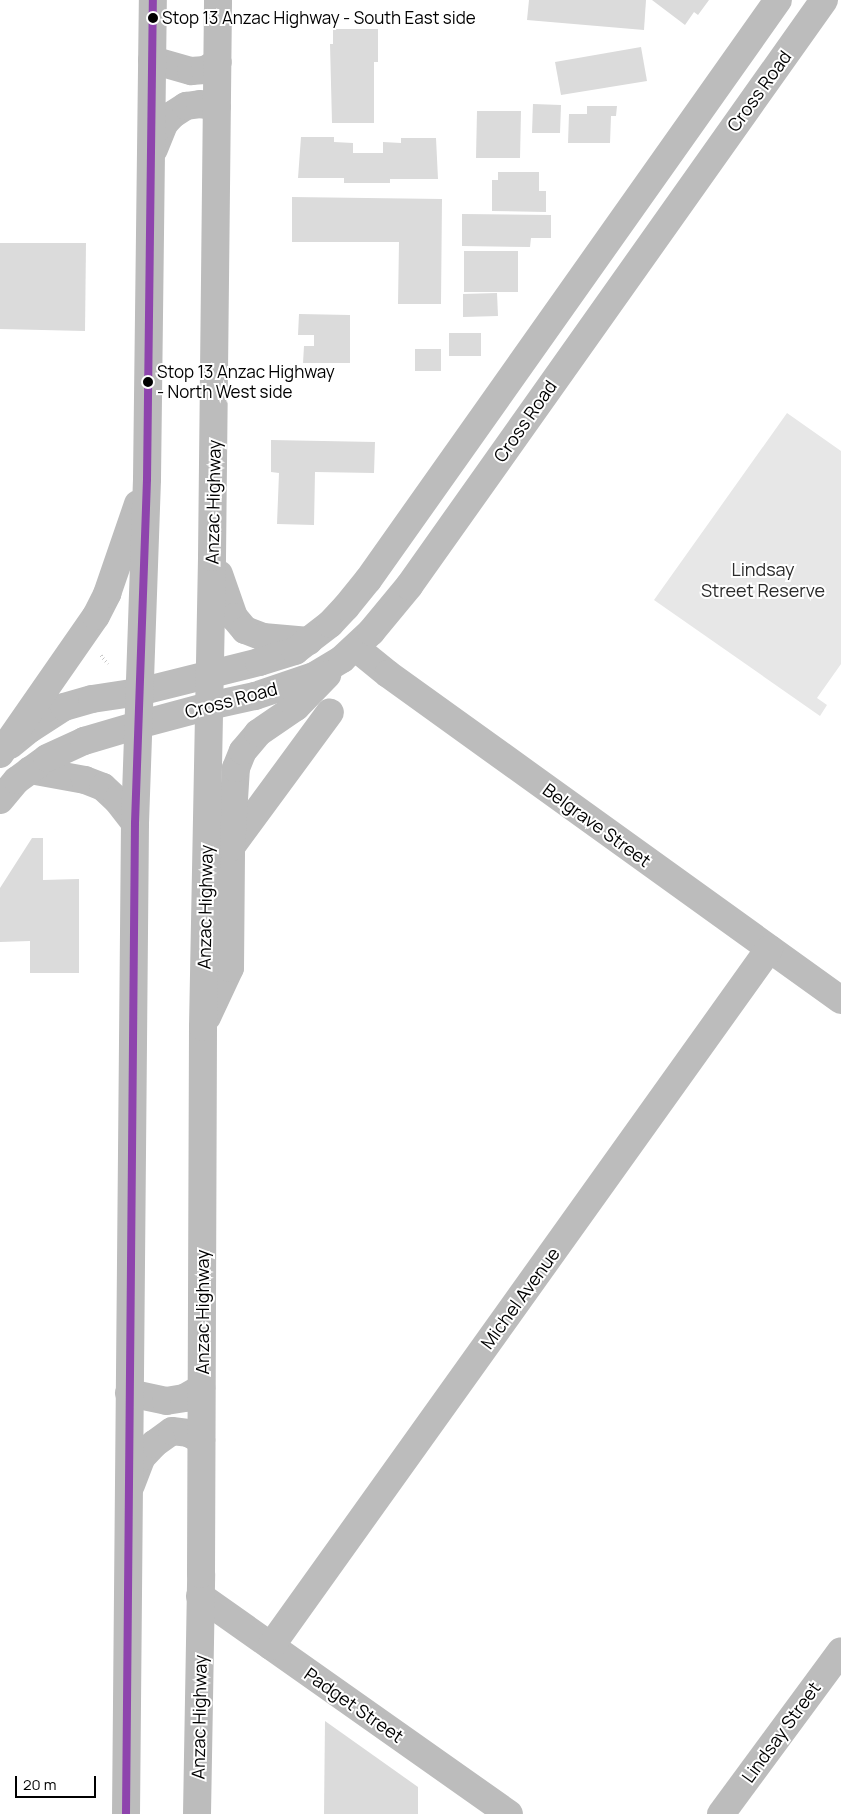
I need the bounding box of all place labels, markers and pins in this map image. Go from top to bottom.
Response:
place label: Stop 13 Anzac Highway - South East side [162,8,476,28]
marker: Stop 13 Anzac Highway - South East side [148,13,158,23]
place label: Stop 13 Anzac Highway - North West side [157,362,335,402]
marker: Stop 13 Anzac Highway - North West side [143,377,153,387]

